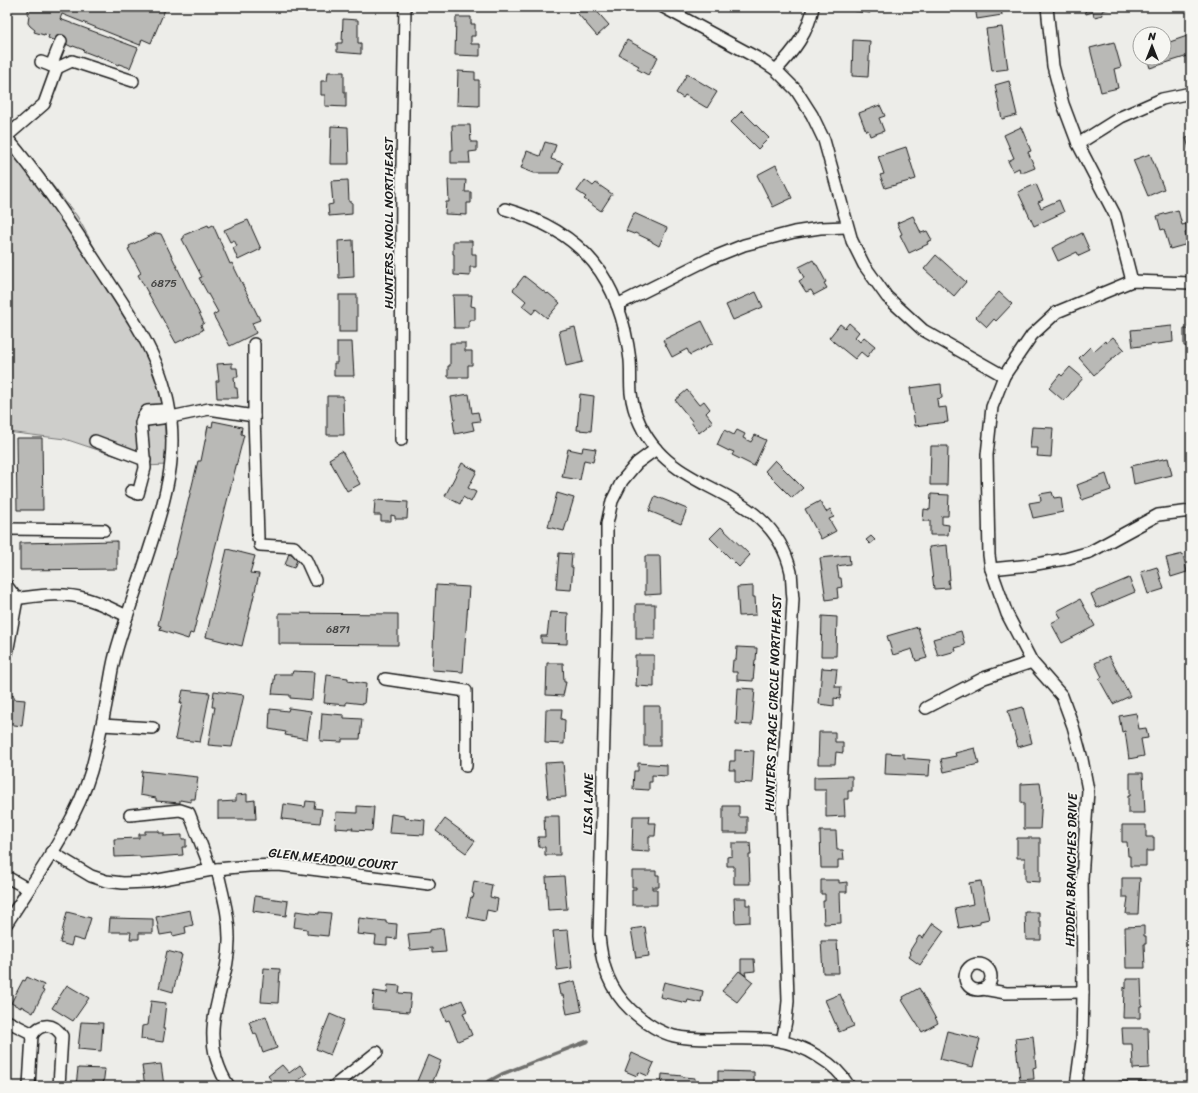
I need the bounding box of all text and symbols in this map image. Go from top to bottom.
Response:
north arrow [1132,26,1172,66]
text: N [1147,27,1156,46]
street label: HUNTERS KNOLL NORTHEAST [377,135,400,309]
house number: 6875 [151,274,177,293]
street label: HUNTERS TRACE CIRCLE NORTHEAST [758,593,788,812]
house number: 6871 [326,620,350,639]
street label: LISA LANE [576,772,600,835]
street label: HIDDEN BRANCHES DRIVE [1058,792,1084,947]
street label: GLEN MEADOW COURT [268,841,400,877]

